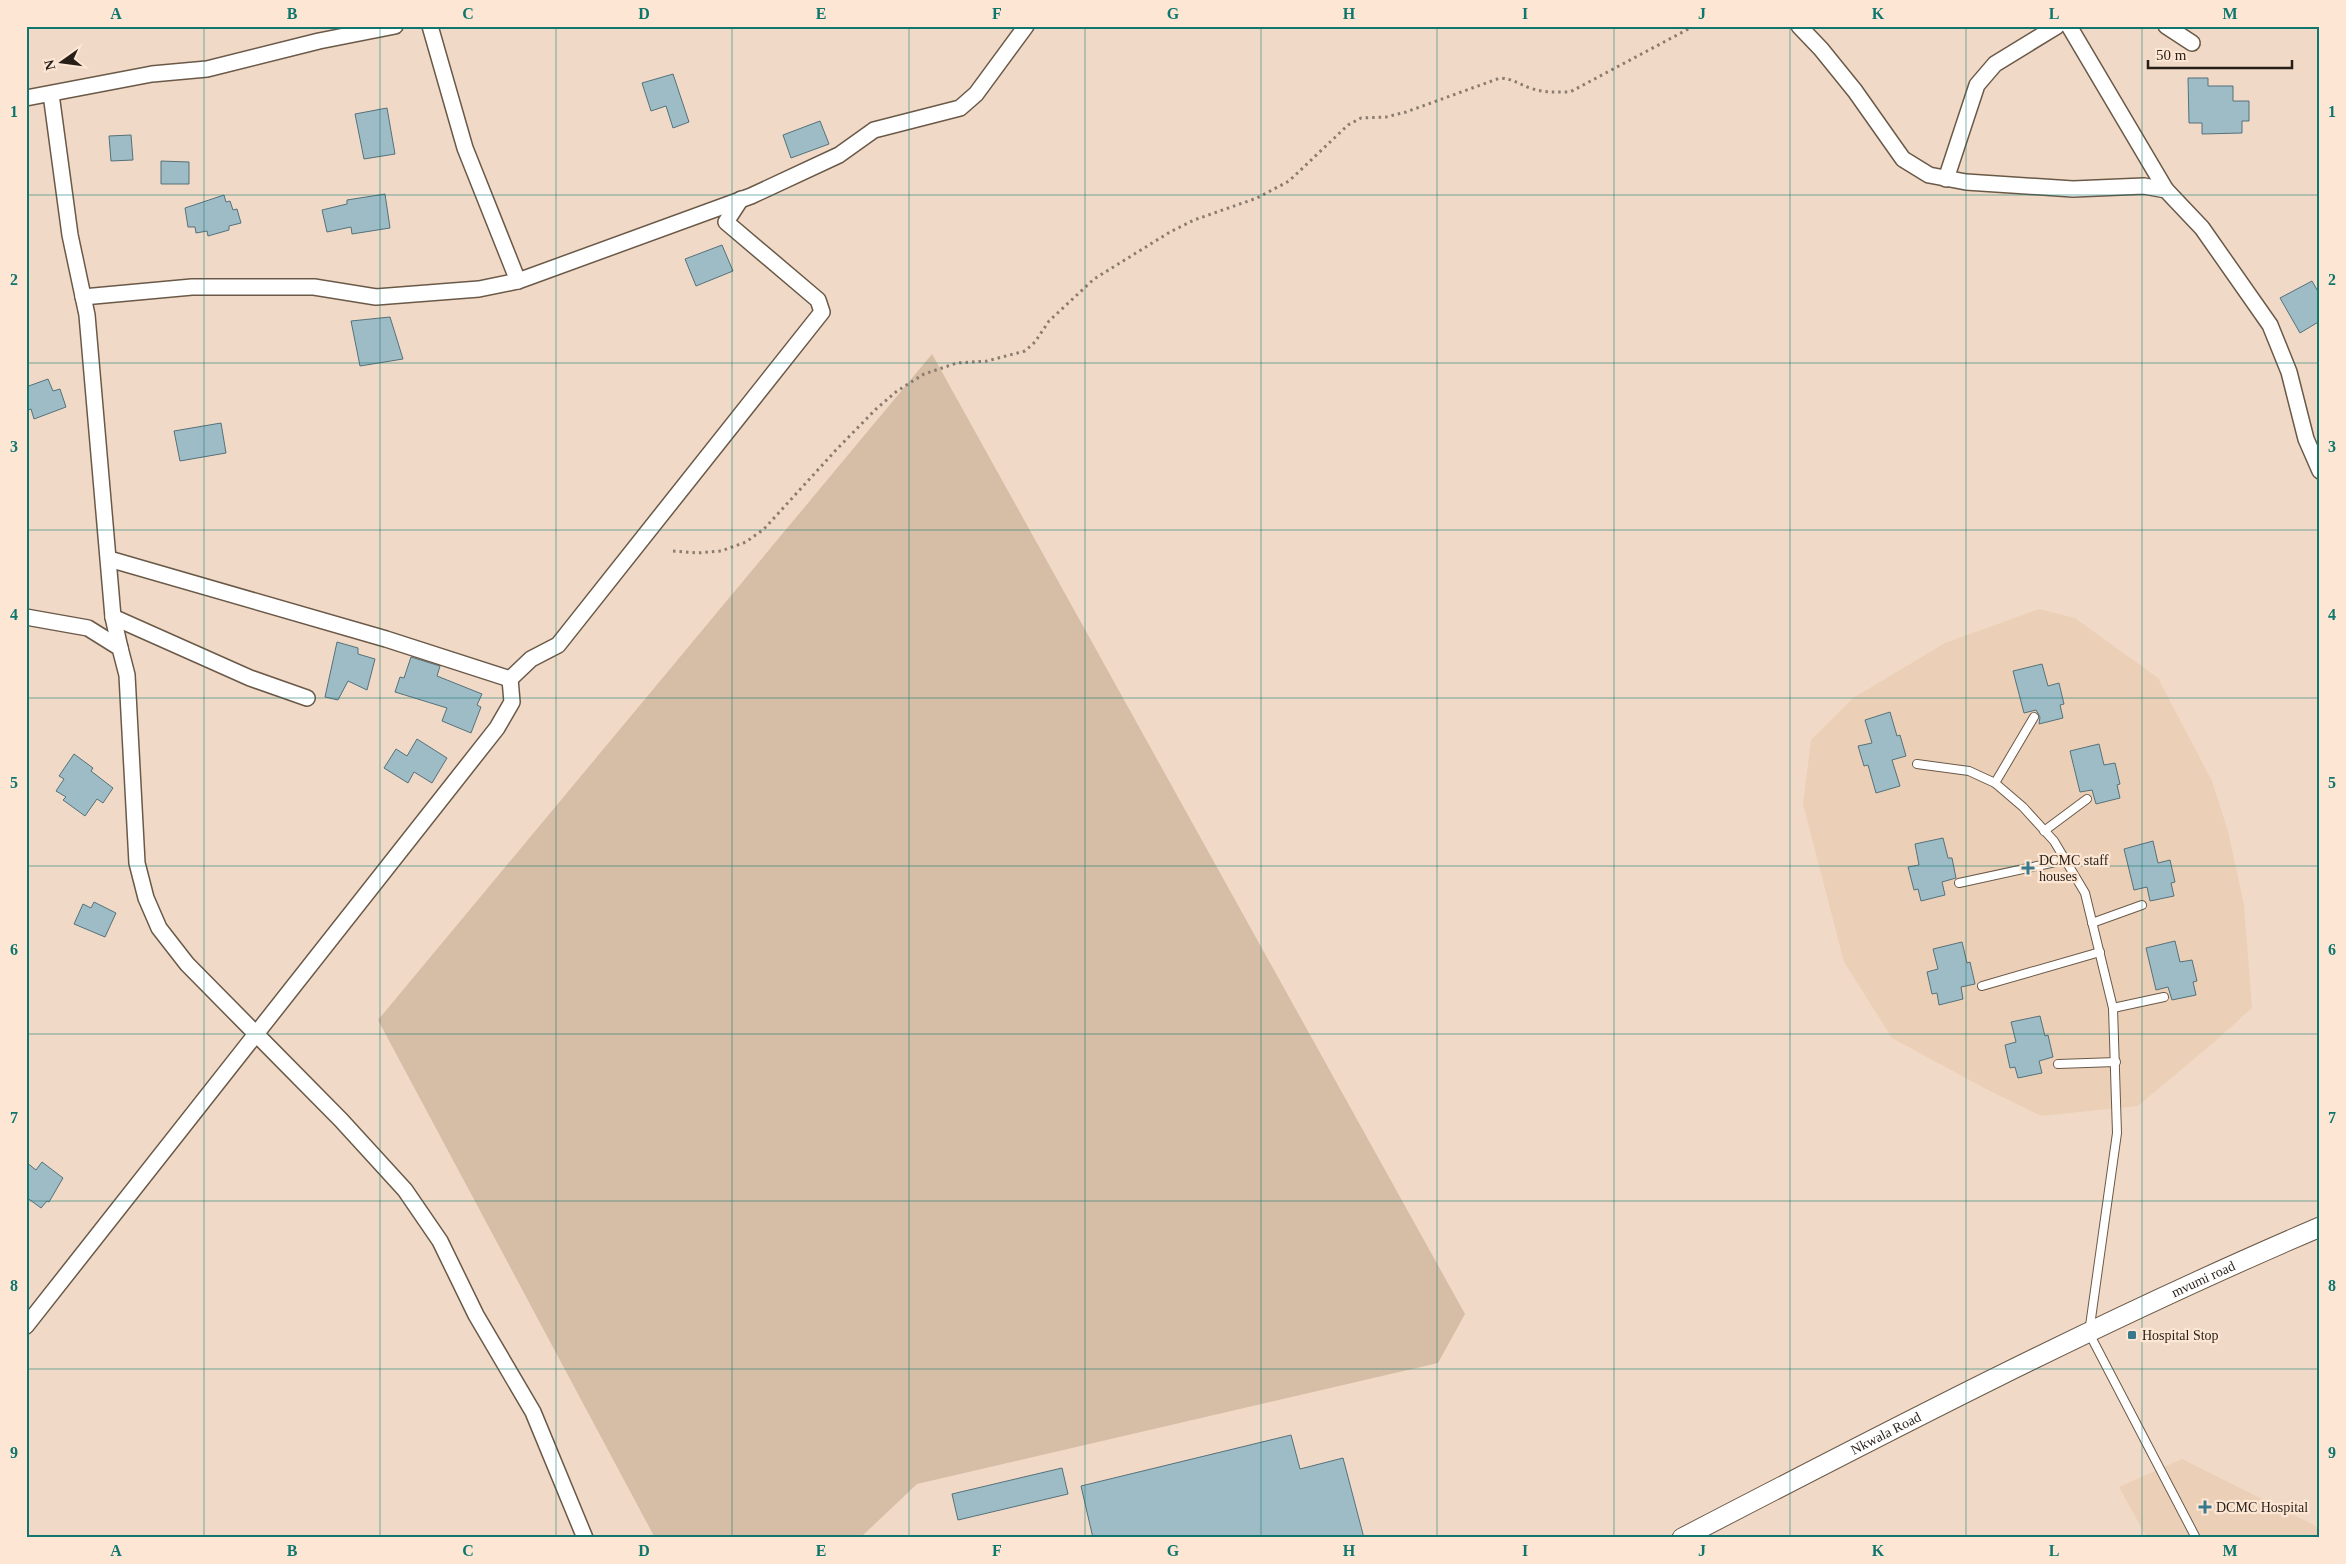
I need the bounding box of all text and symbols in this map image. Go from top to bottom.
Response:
text: A [110,5,122,22]
text: B [287,5,298,22]
text: C [462,5,474,22]
text: D [638,5,650,22]
text: E [816,5,826,22]
text: F [992,5,1002,22]
text: G [1167,5,1180,22]
text: H [1343,5,1356,22]
text: I [1522,5,1528,22]
text: J [1698,5,1706,22]
text: K [1872,5,1885,22]
text: L [2049,5,2059,22]
text: M [2222,5,2238,22]
north arrow [38,38,88,88]
scale bar [2148,38,2292,70]
text: 50 m [2156,47,2187,63]
text: N [41,58,58,72]
text: 1 [10,103,18,120]
text: 1 [2328,103,2336,120]
text: 2 [10,271,18,288]
text: 2 [2328,271,2336,288]
text: 3 [10,438,18,455]
text: 3 [2328,438,2336,455]
text: 4 [10,606,18,623]
text: 4 [2328,606,2336,623]
text: 5 [10,774,18,791]
text: 5 [2328,774,2336,791]
place label: DCMC staff houses [2039,853,2109,884]
marker: DCMC staff houses [2021,861,2035,875]
text: 6 [10,941,18,958]
text: 6 [2328,941,2336,958]
text: 7 [10,1109,18,1126]
text: 7 [2328,1109,2336,1126]
street label: mvumi road [2169,1258,2237,1300]
text: 8 [10,1277,18,1294]
text: 8 [2328,1277,2336,1294]
place label: Hospital Stop [2142,1328,2219,1343]
marker: Hospital Stop [2126,1329,2138,1341]
street label: Nkwala Road [1848,1409,1923,1457]
text: 9 [10,1444,18,1461]
text: 9 [2328,1444,2336,1461]
marker: DCMC Hospital [2198,1500,2212,1514]
place label: DCMC Hospital [2216,1500,2308,1515]
text: A [110,1542,122,1559]
text: B [287,1542,298,1559]
text: C [462,1542,474,1559]
text: D [638,1542,650,1559]
text: E [816,1542,826,1559]
text: F [992,1542,1002,1559]
text: G [1167,1542,1180,1559]
text: H [1343,1542,1356,1559]
text: I [1522,1542,1528,1559]
text: J [1698,1542,1706,1559]
text: K [1872,1542,1885,1559]
text: L [2049,1542,2059,1559]
text: M [2222,1542,2238,1559]

